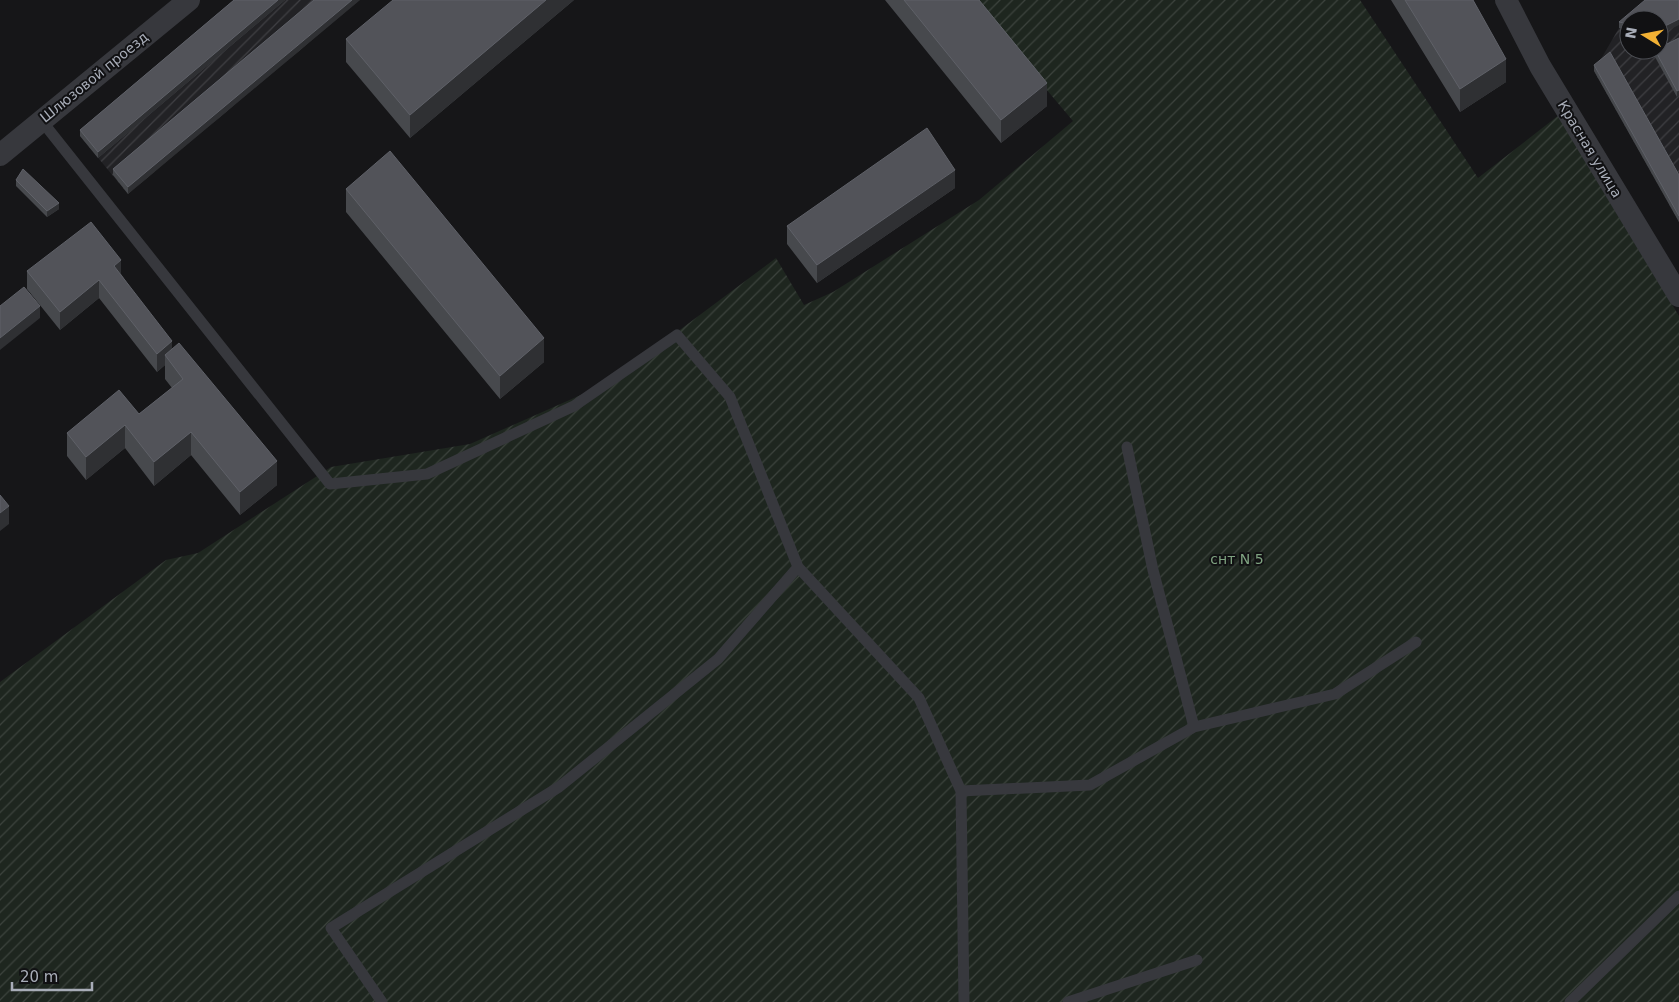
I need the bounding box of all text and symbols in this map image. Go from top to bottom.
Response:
north arrow [1619,10,1669,60]
text: N [1622,26,1640,40]
street label: Шлюзовой проезд [37,28,151,126]
street label: Красная улица [1555,98,1625,200]
park label: снт N 5 [1210,551,1264,567]
scale bar [12,960,92,992]
text: 20 m [20,968,58,986]

